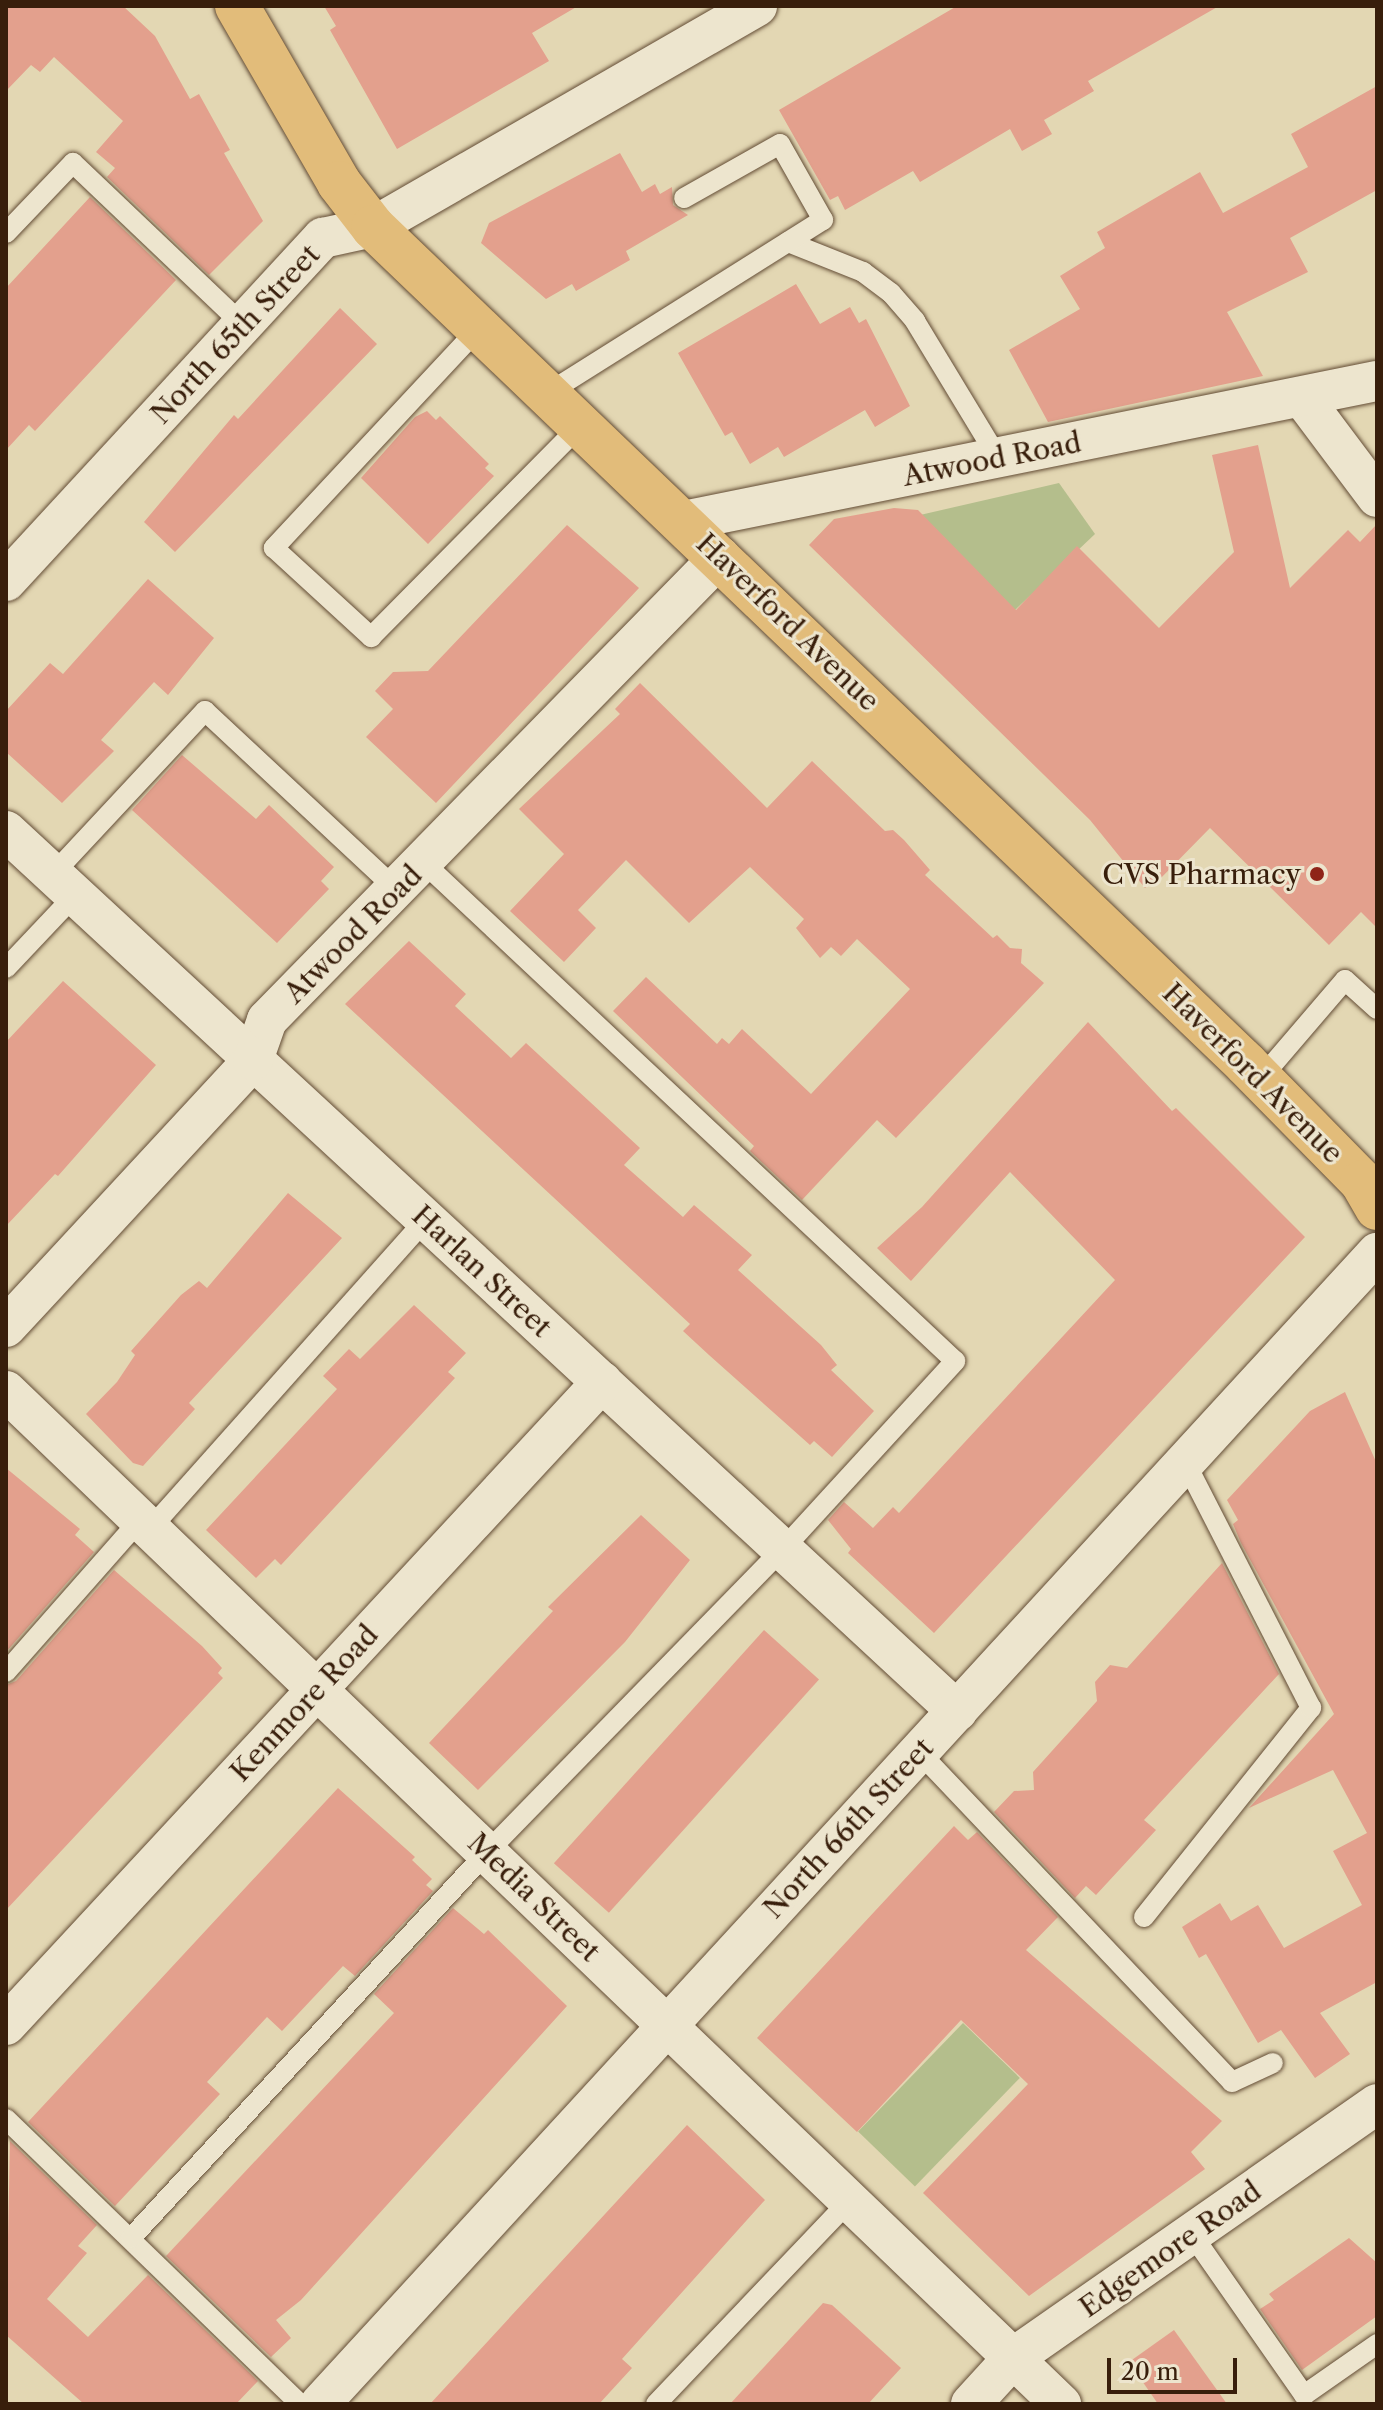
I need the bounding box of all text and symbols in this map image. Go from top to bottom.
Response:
street label: North 65th Street [144,238,326,430]
street label: Atwood Road [900,425,1084,493]
street label: Haverford Avenue [689,526,887,718]
place label: CVS Pharmacy [1102,857,1301,891]
street label: Atwood Road [277,858,429,1010]
marker: CVS Pharmacy [1308,865,1326,883]
street label: Haverford Avenue [1156,976,1350,1170]
street label: Harlan Street [406,1198,558,1344]
street label: Kenmore Road [223,1618,385,1788]
street label: North 66th Street [756,1731,940,1925]
street label: Media Street [461,1826,607,1968]
street label: Edgemore Road [1073,2174,1267,2324]
scale bar [1111,2342,1241,2392]
text: 20 m [1121,2357,1179,2386]

